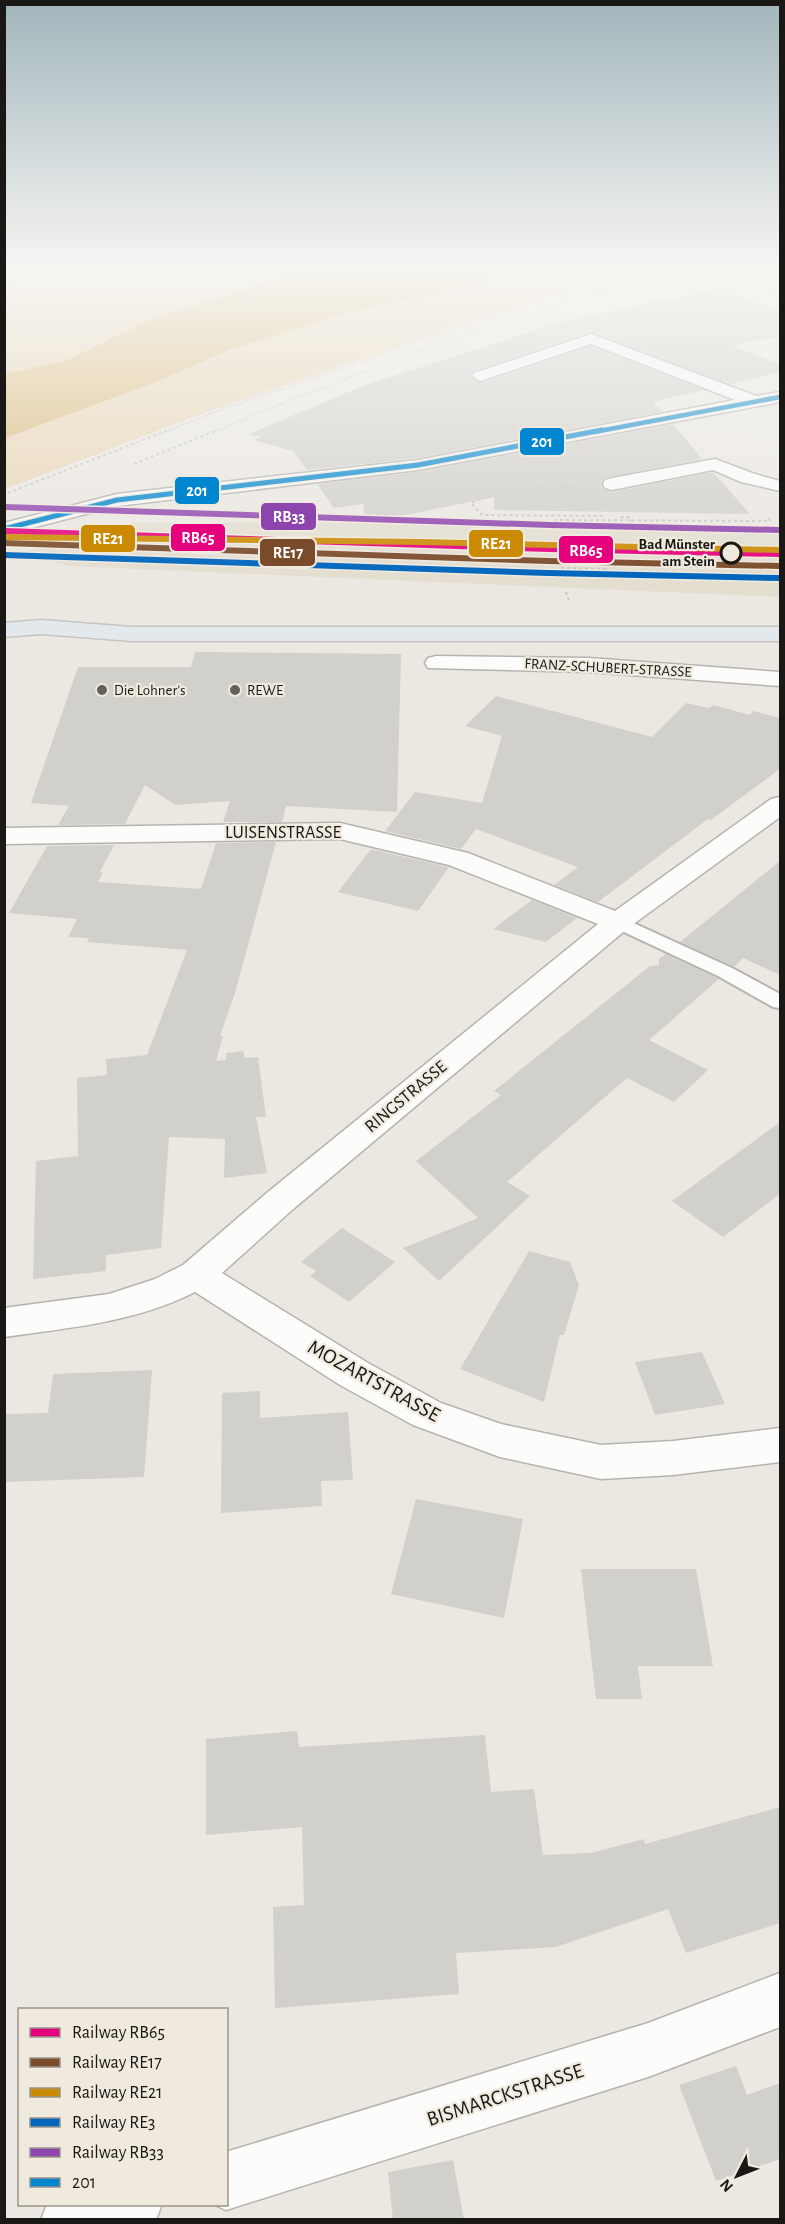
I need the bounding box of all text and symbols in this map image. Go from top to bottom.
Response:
line badge: 201 [519,427,565,456]
text: 201 [531,434,553,450]
line badge: 201 [174,476,220,505]
text: 201 [186,483,208,499]
line badge: RB33 [260,502,317,531]
text: RB33 [273,509,305,525]
line badge: RB65 [170,523,226,552]
line badge: RE21 [80,524,136,553]
line badge: RE21 [468,529,524,558]
text: RB65 [181,530,215,546]
text: RE21 [93,531,123,547]
line badge: RB65 [558,535,614,564]
text: RE21 [481,536,511,552]
place label: Bad Münster am Stein [639,537,716,569]
line badge: RE17 [259,538,316,567]
marker: Bad Münster am Stein [720,542,742,564]
text: RB65 [569,543,603,559]
text: RE17 [273,545,303,561]
street label: FRANZ-SCHUBERT-STRASSE [524,656,692,680]
marker: Die Lohner's [95,683,109,697]
place label: Die Lohner's [114,683,186,698]
marker: REWE [228,683,242,697]
place label: REWE [247,683,283,698]
street label: LUISENSTRASSE [225,824,341,842]
street label: RINGSTRASSE [362,1058,451,1136]
street label: MOZARTSTRASSE [304,1336,444,1426]
legend [18,2008,228,2206]
text: Railway RB65 [72,2024,165,2042]
text: Railway RE17 [72,2054,162,2072]
street label: BISMARCKSTRASSE [424,2060,586,2130]
text: Railway RE21 [72,2084,162,2102]
text: Railway RE3 [72,2114,155,2132]
text: Railway RB33 [72,2144,164,2162]
north arrow [707,2146,767,2206]
text: 201 [72,2174,96,2192]
text: N [717,2176,736,2195]

